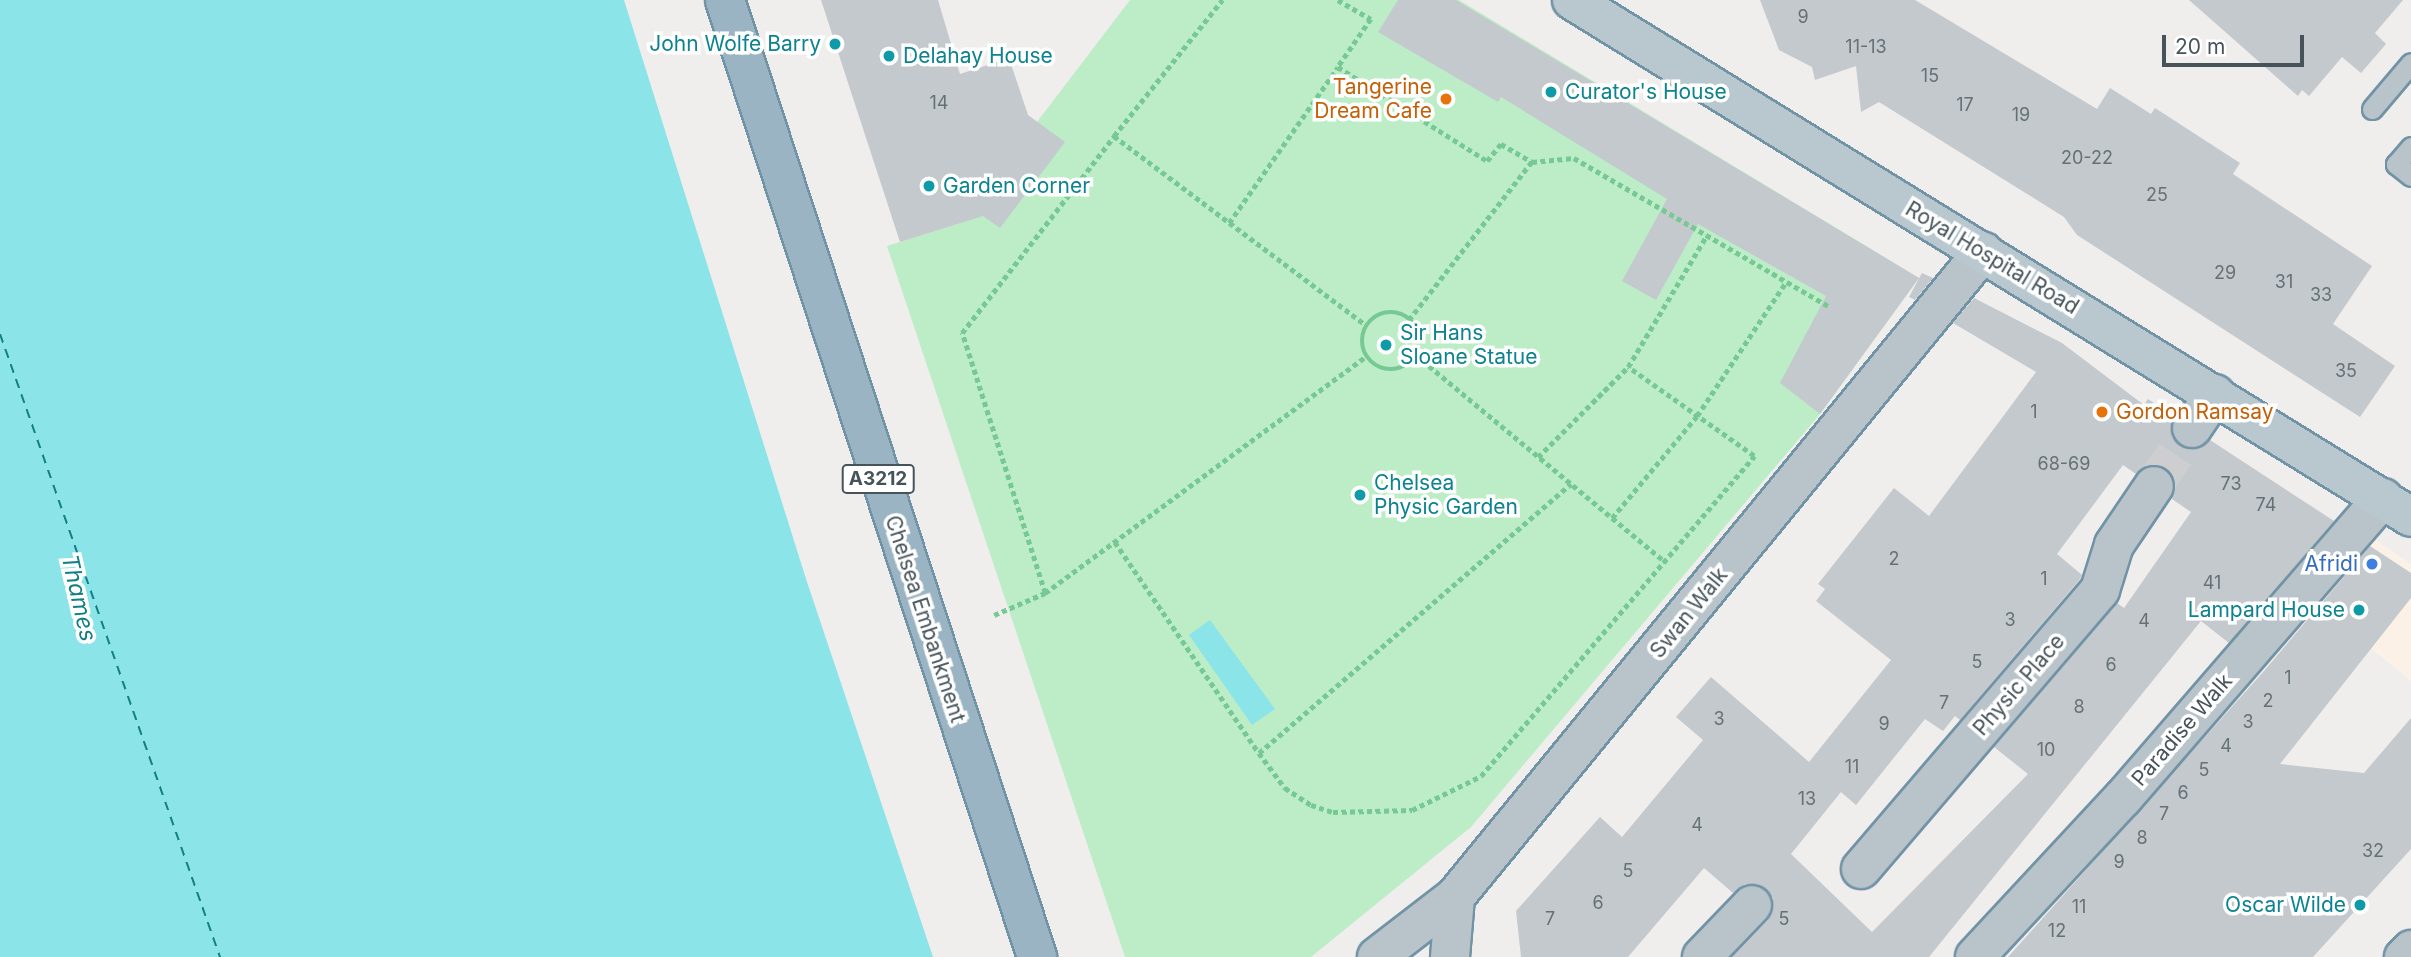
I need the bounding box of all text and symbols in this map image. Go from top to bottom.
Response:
house number: 9 [1797,6,1809,28]
scale bar [2166,21,2308,65]
place label: John Wolfe Barry [649,31,821,57]
text: 20 m [2175,34,2225,59]
marker: John Wolfe Barry [827,36,843,52]
house number: 11-13 [1845,36,1887,58]
place label: Delahay House [903,43,1053,69]
marker: Delahay House [881,48,897,64]
house number: 15 [1921,65,1939,87]
place label: Tangerine Dream Cafe [1314,74,1432,124]
place label: Curator's House [1565,79,1727,105]
marker: Curator's House [1543,84,1559,100]
marker: Tangerine Dream Cafe [1438,91,1454,107]
house number: 14 [930,92,948,114]
house number: 17 [1956,94,1974,116]
house number: 19 [2012,104,2030,126]
house number: 20-22 [2061,147,2113,169]
place label: Garden Corner [943,173,1090,199]
marker: Garden Corner [921,178,937,194]
house number: 25 [2146,184,2168,206]
street label: Royal Hospital Road [1901,196,2083,320]
house number: 29 [2214,262,2236,284]
house number: 31 [2275,271,2293,293]
house number: 33 [2310,284,2332,306]
place label: Sir Hans Sloane Statue [1400,320,1537,370]
marker: Sir Hans Sloane Statue [1378,337,1394,353]
house number: 35 [2335,360,2357,382]
place label: Gordon Ramsay [2116,399,2274,425]
house number: 1 [2030,401,2038,423]
marker: Gordon Ramsay [2094,404,2110,420]
house number: 68-69 [2038,453,2090,475]
road number: A3212 [841,464,915,494]
place label: Chelsea Physic Garden [1374,470,1518,520]
house number: 73 [2220,473,2242,495]
marker: Chelsea Physic Garden [1352,487,1368,503]
house number: 74 [2256,494,2276,516]
street label: Chelsea Embankment [880,512,970,726]
house number: 2 [1889,548,1899,570]
place label: Afridi [2304,551,2358,577]
water label: Thames [56,552,102,644]
marker: Afridi [2364,556,2380,572]
street label: Swan Walk [1645,563,1733,663]
house number: 1 [2040,568,2048,590]
house number: 41 [2203,572,2221,594]
place label: Lampard House [2188,597,2345,623]
marker: Lampard House [2351,602,2367,618]
house number: 3 [2004,609,2016,631]
house number: 4 [2138,610,2150,632]
street label: Physic Place [1968,629,2070,741]
house number: 5 [1972,651,1982,673]
house number: 6 [2105,654,2117,676]
house number: 1 [2284,667,2292,689]
street label: Paradise Walk [2127,669,2237,791]
house number: 2 [2263,690,2273,712]
house number: 7 [1939,692,1949,714]
house number: 8 [2073,696,2085,718]
house number: 3 [1713,708,1725,730]
house number: 3 [2242,711,2254,733]
house number: 9 [1878,713,1890,735]
house number: 4 [2220,735,2232,757]
house number: 10 [2037,739,2055,761]
house number: 11 [1845,756,1859,778]
house number: 5 [2199,759,2209,781]
house number: 6 [2177,782,2189,804]
house number: 13 [1798,788,1816,810]
house number: 7 [2159,803,2169,825]
house number: 4 [1691,814,1703,836]
house number: 8 [2136,827,2148,849]
house number: 32 [2362,840,2384,862]
house number: 9 [2113,851,2125,873]
house number: 5 [1623,860,1633,882]
house number: 6 [1592,892,1604,914]
place label: Oscar Wilde [2225,892,2346,918]
house number: 11 [2072,896,2086,918]
marker: Oscar Wilde [2352,897,2368,913]
house number: 7 [1545,908,1555,930]
house number: 5 [1779,908,1789,930]
house number: 12 [2048,920,2066,942]

